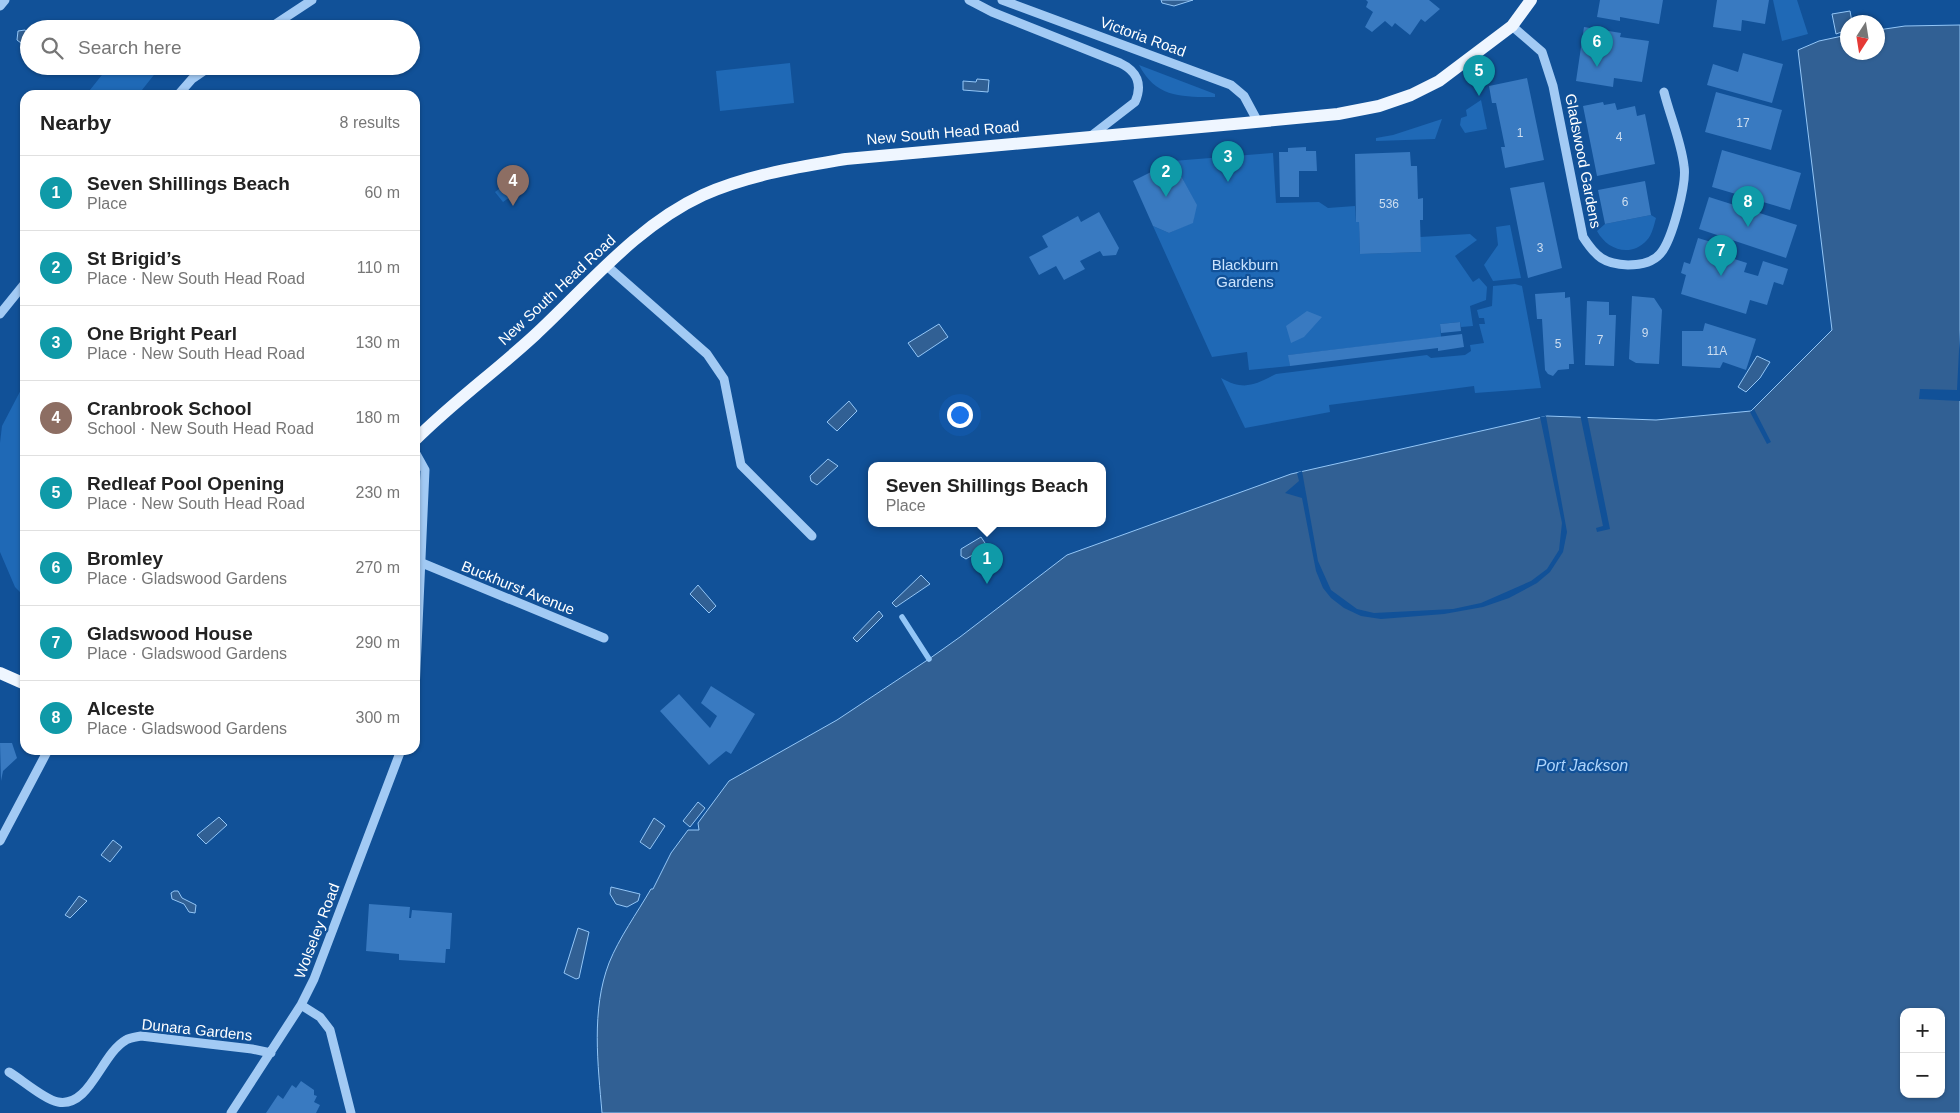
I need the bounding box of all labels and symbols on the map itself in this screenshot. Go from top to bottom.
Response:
street label: Victoria Road [1098,13,1188,60]
north arrow [1840,15,1885,60]
pin: 6 [1581,26,1613,67]
pin: 5 [1463,55,1495,96]
street label: Gladswood Gardens [1562,92,1605,230]
house number: 17 [1736,116,1750,130]
street label: New South Head Road [866,117,1020,148]
house number: 1 [1517,126,1524,140]
house number: 4 [1616,130,1623,144]
pin: 3 [1212,141,1244,182]
pin: 2 [1150,156,1182,197]
pin: 4 [497,165,529,206]
pin: 8 [1732,186,1764,227]
house number: 6 [1622,195,1629,209]
house number: 536 [1379,197,1399,211]
street label: New South Head Road [495,231,619,348]
pin: 7 [1705,235,1737,276]
house number: 3 [1537,241,1544,255]
park label: Blackburn Gardens [1212,256,1278,290]
house number: 9 [1642,326,1649,340]
house number: 7 [1597,333,1604,347]
house number: 5 [1555,337,1562,351]
house number: 11A [1707,344,1727,358]
your location [947,402,973,428]
pin: 1 [971,543,1003,584]
street label: Buckhurst Avenue [459,557,577,618]
water label: Port Jackson [1536,757,1628,774]
street label: Wolseley Road [291,881,342,981]
street label: Dunara Gardens [141,1015,253,1044]

